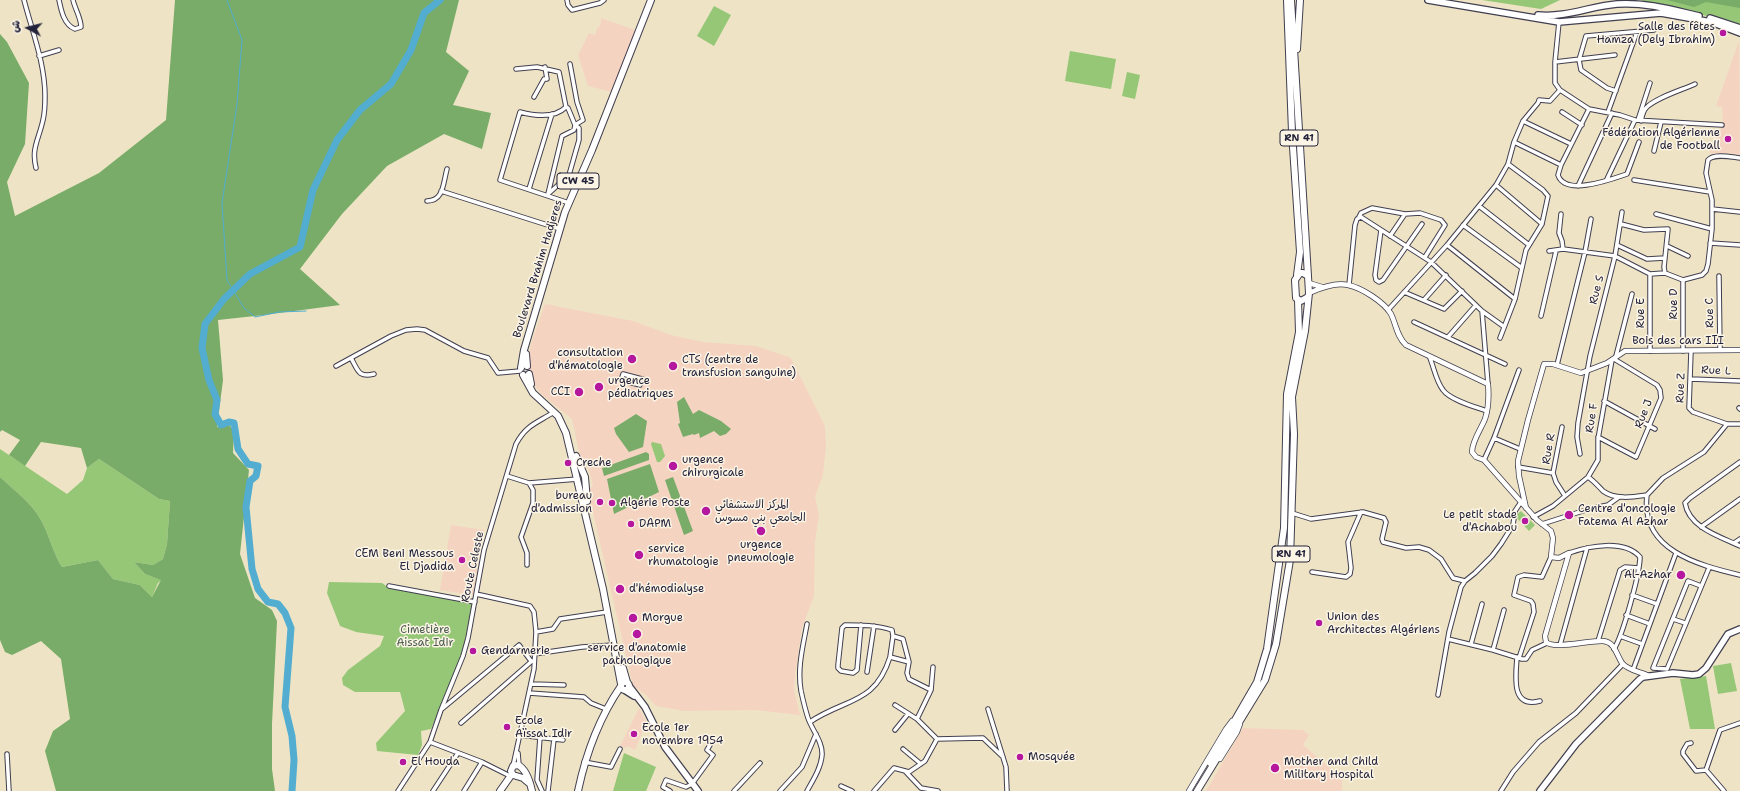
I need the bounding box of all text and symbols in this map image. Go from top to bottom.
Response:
north arrow [8,8,48,48]
text: ش [7,20,24,33]
place label: Salle des fêtes Hamza (Dely Ibrahim) [1597,20,1715,46]
marker: Salle des fêtes Hamza (Dely Ibrahim) [1718,28,1728,38]
place label: Fédération Algérienne de Football [1602,126,1720,152]
road number: RN 41 [1280,130,1318,146]
marker: Fédération Algérienne de Football [1723,134,1733,144]
road number: CW 45 [557,173,599,189]
street label: Boulevard Brahim Hadjeres [511,198,565,340]
street label: Rue S [1587,274,1607,306]
street label: Rue D [1667,289,1681,319]
street label: Rue E [1634,298,1648,328]
street label: Rue C [1703,298,1717,328]
street label: Bois des cars III [1632,334,1724,348]
place label: consultation d'hématologie [548,346,623,372]
marker: consultation d'hématologie [626,353,638,365]
place label: CTS (centre de transfusion sanguine) [682,353,796,379]
marker: CTS (centre de transfusion sanguine) [667,360,679,372]
street label: Rue L [1701,364,1731,378]
street label: Rue Z [1674,373,1688,403]
place label: urgence pédiatriques [608,374,674,400]
marker: urgence pédiatriques [593,381,605,393]
place label: CCI [551,385,570,399]
marker: CCI [573,386,585,398]
street label: Rue J [1632,398,1656,430]
street label: Rue F [1583,402,1601,434]
street label: Rue R [1540,433,1558,465]
place label: urgence chirurgicale [682,453,744,479]
place label: Creche [576,456,611,470]
marker: Creche [563,458,573,468]
marker: urgence chirurgicale [667,460,679,472]
place label: bureau d'admission [531,489,592,515]
place label: Algérie Poste [620,496,690,510]
marker: bureau d'admission [595,497,605,507]
marker: Algérie Poste [607,498,617,508]
place label: المركز الاستشفائي الجامعي بني مسوس [715,498,806,524]
place label: Centre d'oncologie Fatema Al Azhar [1578,502,1676,528]
marker: المركز الاستشفائي الجامعي بني مسوس [700,505,712,517]
place label: Le petit stade d'Achabou [1443,508,1517,534]
marker: Centre d'oncologie Fatema Al Azhar [1563,509,1575,521]
marker: Le petit stade d'Achabou [1520,516,1530,526]
place label: DAPM [639,517,671,531]
marker: DAPM [626,519,636,529]
marker: urgence pneumologie [755,525,767,537]
street label: Route Celeste [459,530,487,604]
place label: urgence pneumologie [728,538,794,564]
place label: service rhumatologie [648,542,719,568]
road number: RN 41 [1272,546,1310,562]
place label: CEM Beni Messous El Djadida [355,547,454,573]
marker: service rhumatologie [633,549,645,561]
marker: CEM Beni Messous El Djadida [457,555,467,565]
place label: Al-Azhar [1624,568,1672,582]
marker: Al-Azhar [1675,569,1687,581]
place label: d'hémodialyse [629,582,704,596]
marker: d'hémodialyse [614,583,626,595]
place label: Union des Architectes Algériens [1327,610,1440,636]
place label: Morgue [642,611,683,625]
marker: Morgue [627,612,639,624]
marker: Union des Architectes Algériens [1314,618,1324,628]
park label: Cimetière Aissat Idir [396,623,454,649]
marker: service d'anatomie pathologique [631,628,643,640]
place label: service d'anatomie pathologique [588,641,686,667]
place label: Gendarmerie [481,644,550,658]
marker: Gendarmerie [468,646,478,656]
place label: Ecole Aïssat Idir [515,714,572,740]
place label: Ecole 1er novembre 1954 [642,721,723,747]
marker: Ecole Aïssat Idir [502,722,512,732]
marker: Ecole 1er novembre 1954 [629,729,639,739]
place label: Mosquée [1028,750,1075,764]
marker: Mosquée [1015,752,1025,762]
place label: El Houda [411,755,460,769]
place label: Mother and Child Military Hospital [1284,755,1378,781]
marker: El Houda [398,757,408,767]
marker: Mother and Child Military Hospital [1269,762,1281,774]

